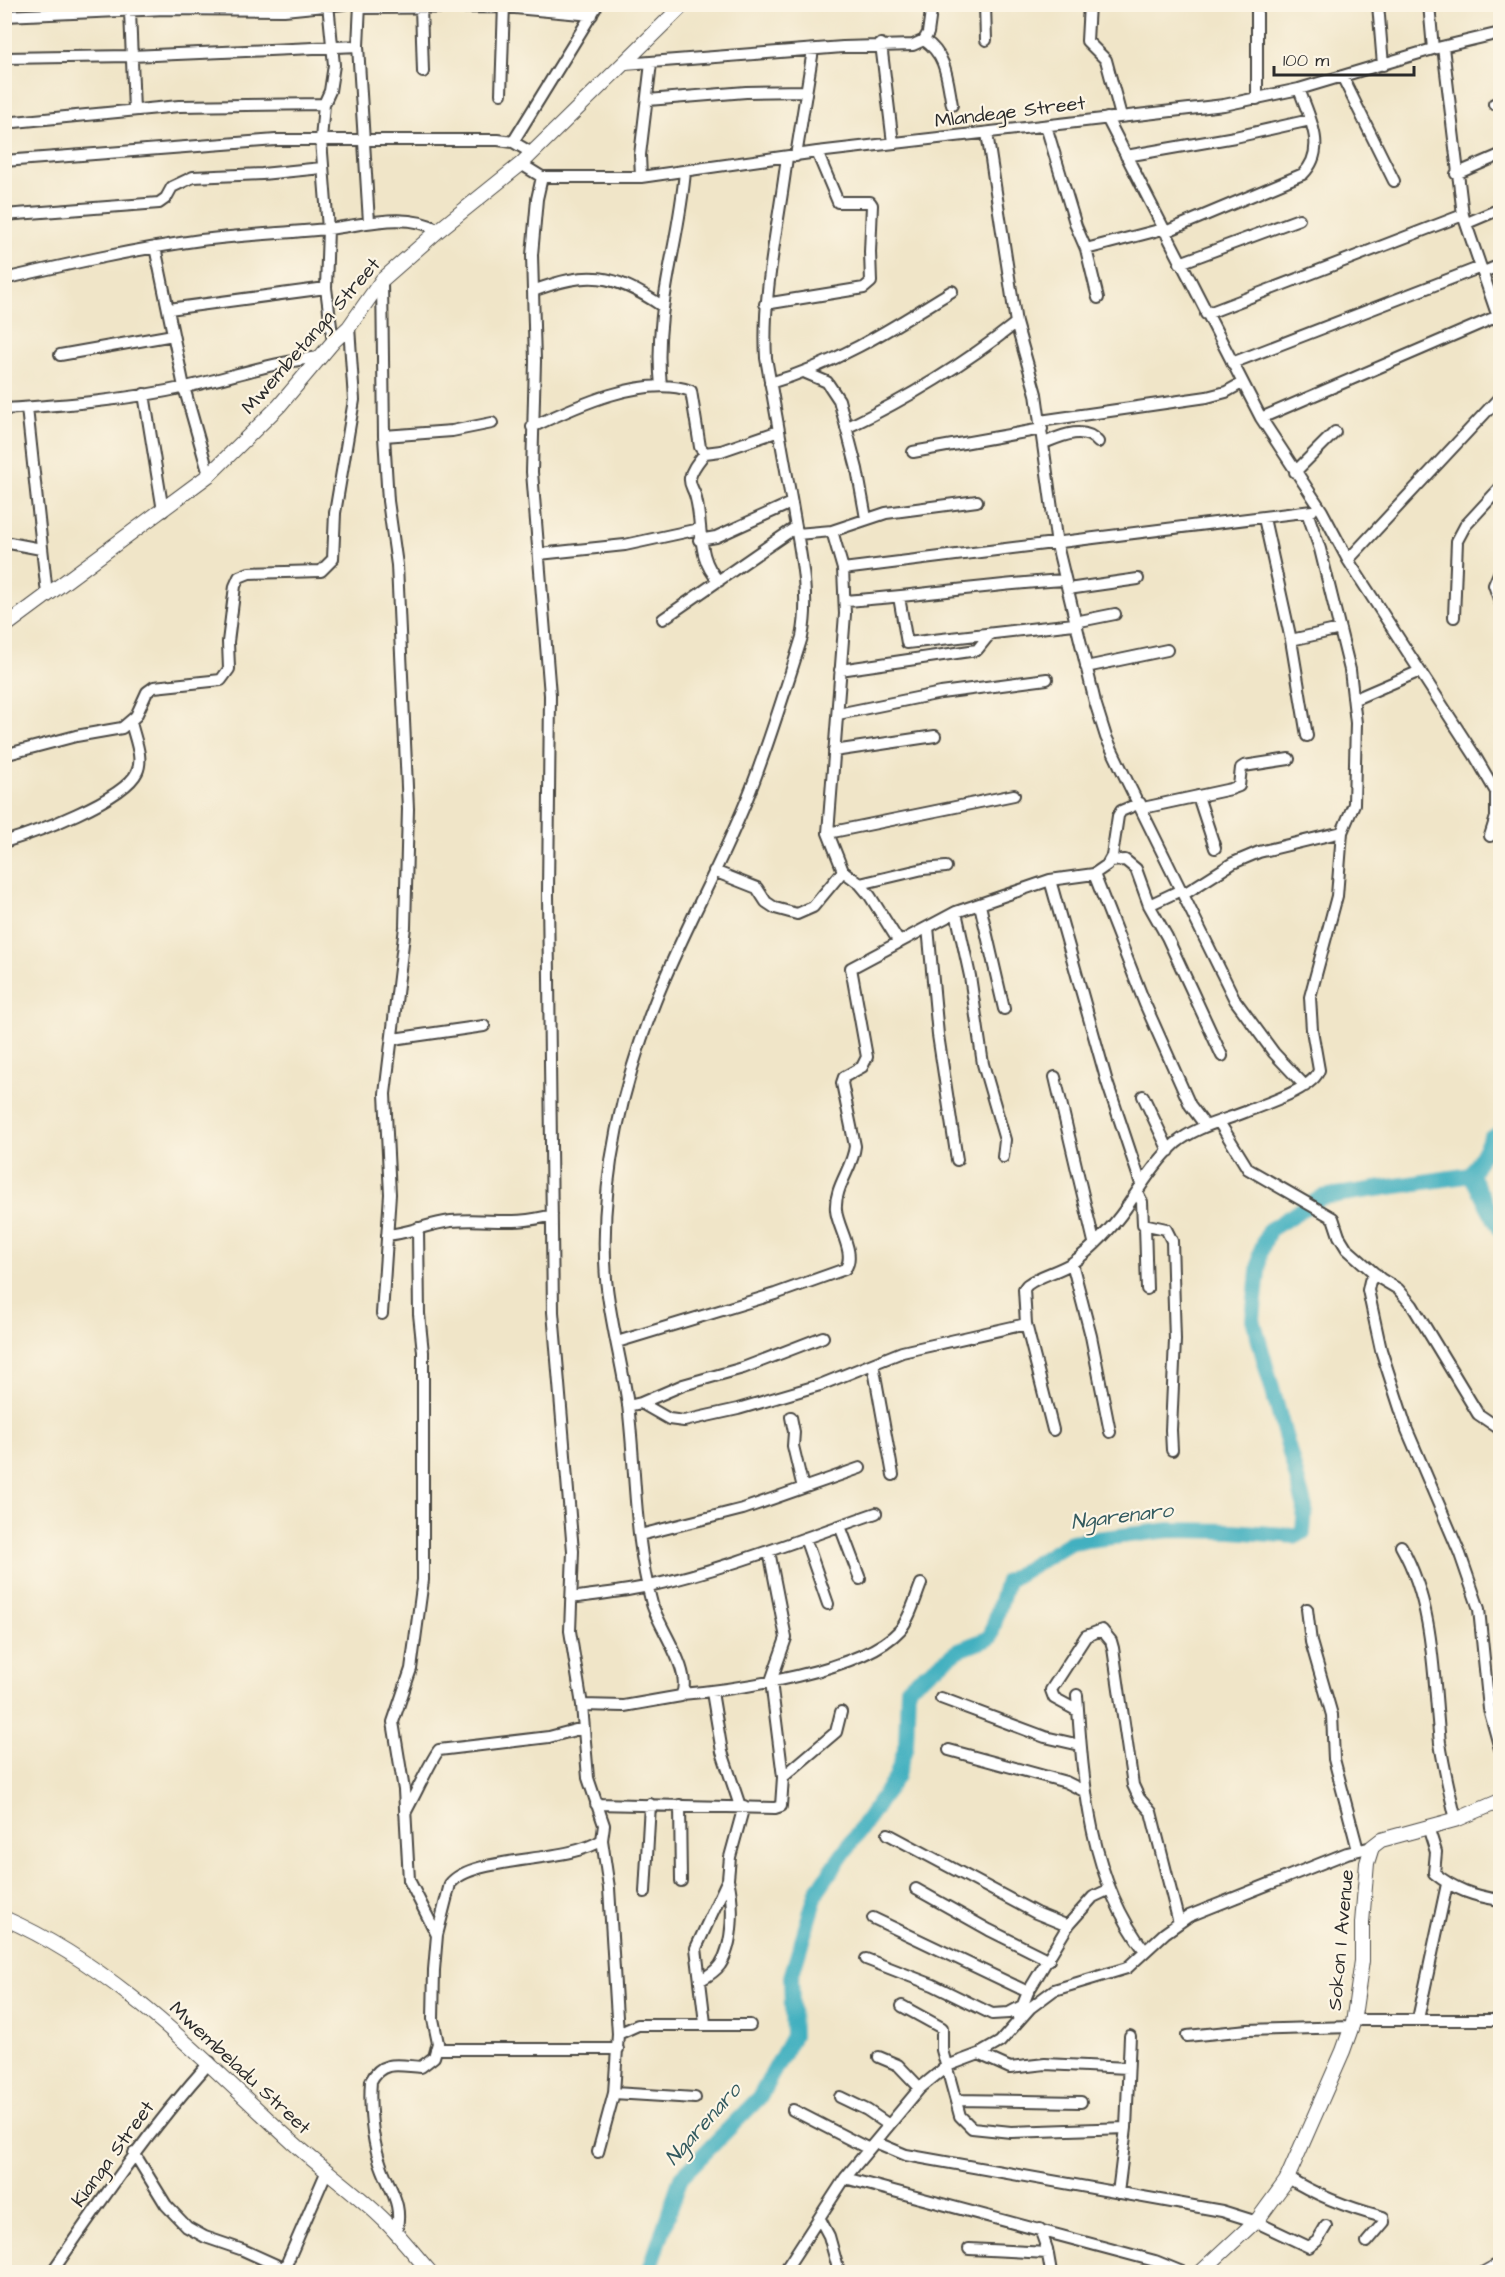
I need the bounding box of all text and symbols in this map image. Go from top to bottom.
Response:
scale bar [1274,39,1414,77]
text: 100 m [1283,48,1329,73]
street label: Mlandege Street [933,89,1087,136]
street label: Mwembetanga Street [235,251,388,421]
water label: Ngarenaro [1070,1495,1177,1538]
street label: Sokon I Avenue [1321,1868,1361,2012]
street label: Mwembeladu Street [163,1995,317,2141]
water label: Ngarenaro [658,2075,750,2172]
street label: Kianga Street [65,2095,162,2214]

